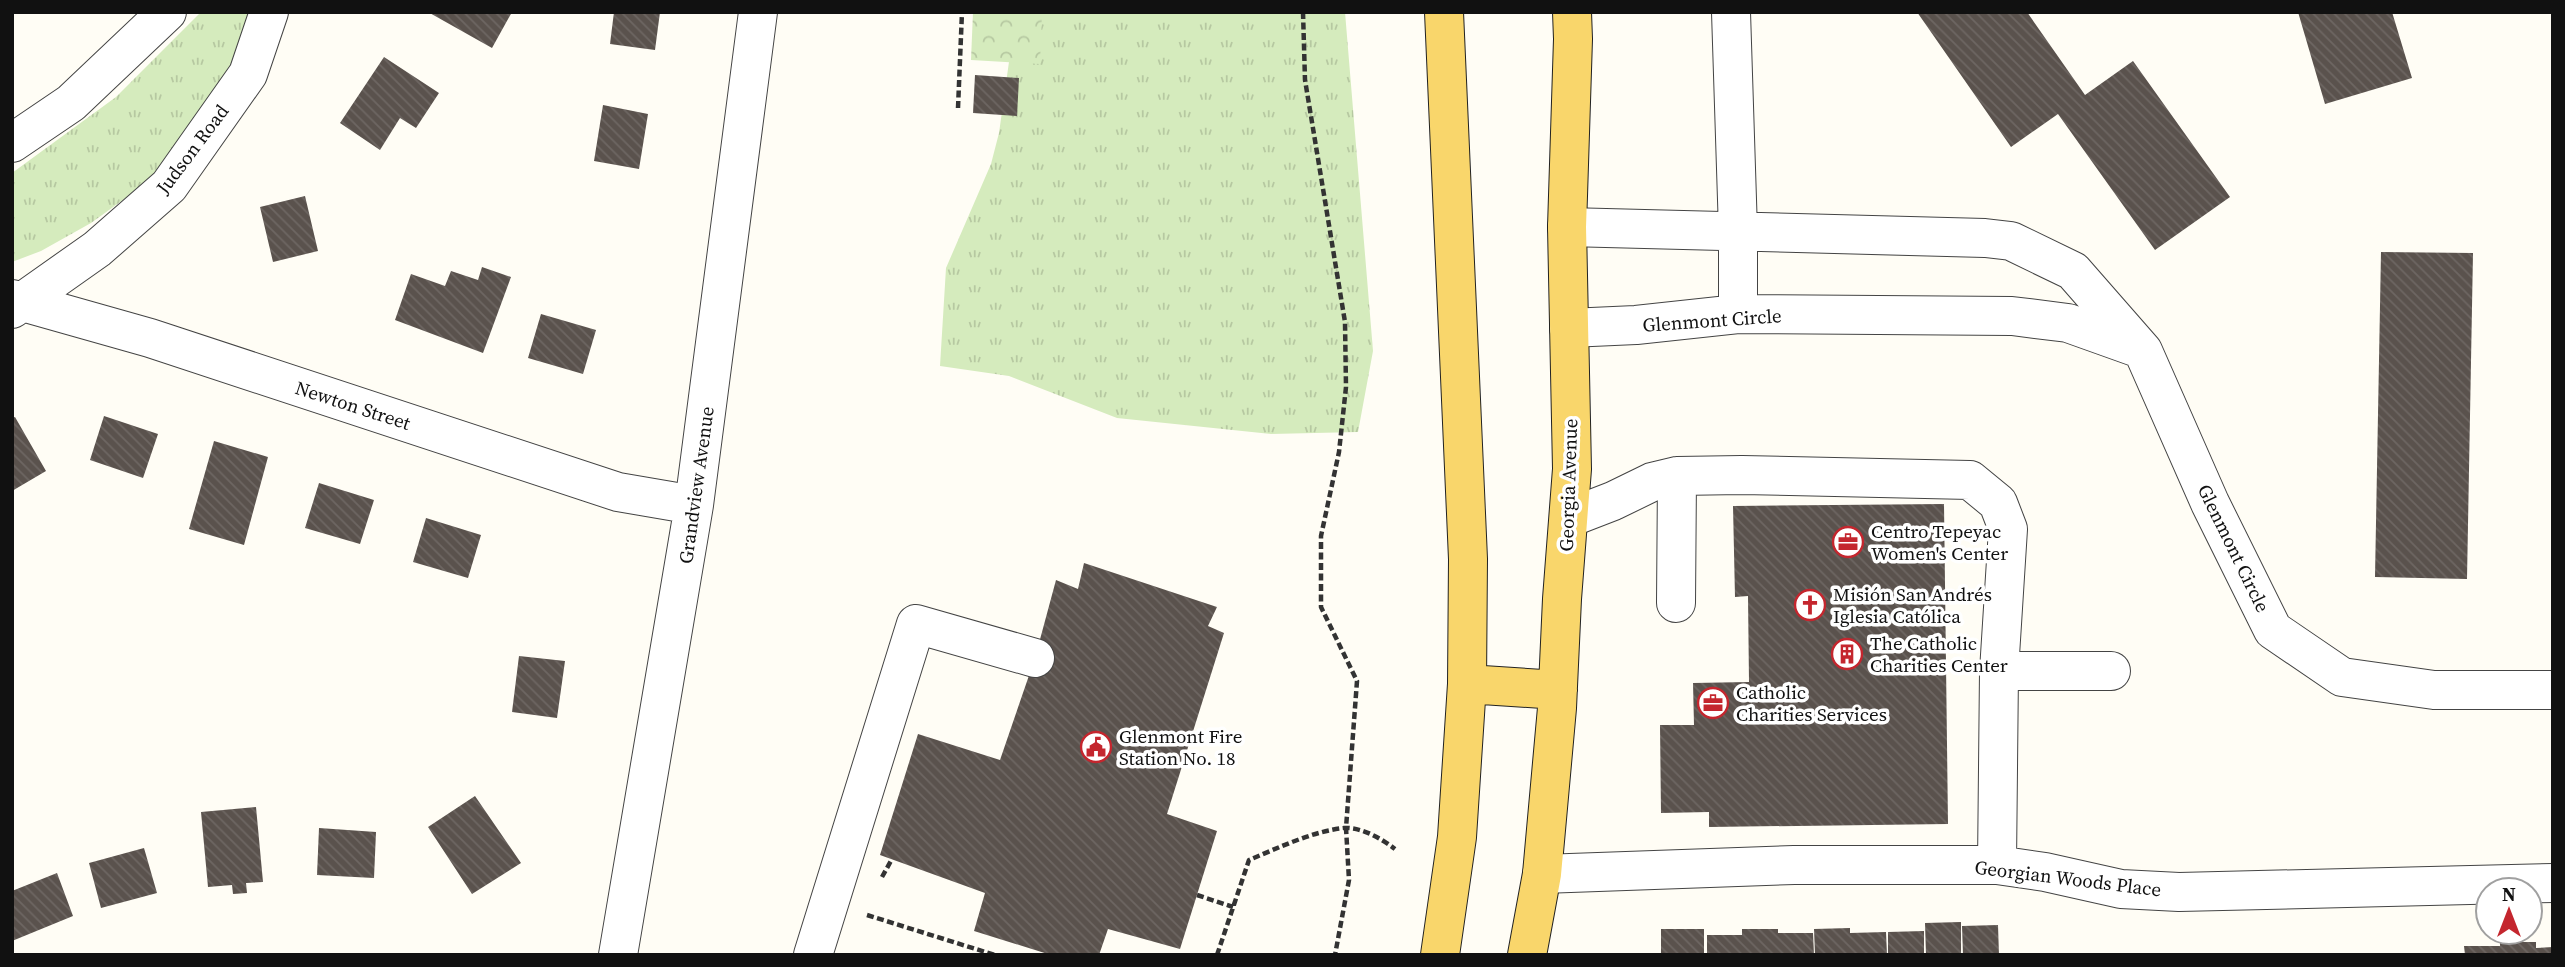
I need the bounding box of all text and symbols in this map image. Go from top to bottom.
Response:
street label: Judson Road [149,99,234,200]
street label: Glenmont Circle [1642,302,1782,338]
street label: Newton Street [292,374,415,436]
street label: Grandview Avenue [672,405,720,565]
street label: Georgia Avenue [1553,418,1583,552]
street label: Glenmont Circle [2192,480,2276,616]
place label: Centro Tepeyac Women's Center [1871,518,2008,566]
office icon: Centro Tepeyac Women's Center [1831,525,1865,559]
place label: Misión San Andrés Iglesia Católica [1833,581,1992,629]
church icon: Misión San Andrés Iglesia Católica [1793,588,1827,622]
place label: The Catholic Charities Center [1870,630,2008,678]
building icon: The Catholic Charities Center [1830,637,1864,671]
place label: Catholic Charities Services [1736,679,1887,727]
office icon: Catholic Charities Services [1696,686,1730,720]
place label: Glenmont Fire Station No. 18 [1119,723,1242,771]
public building icon: Glenmont Fire Station No. 18 [1079,730,1113,764]
street label: Georgian Woods Place [1973,854,2163,902]
north arrow [2474,876,2544,946]
text: N [2502,881,2516,907]

